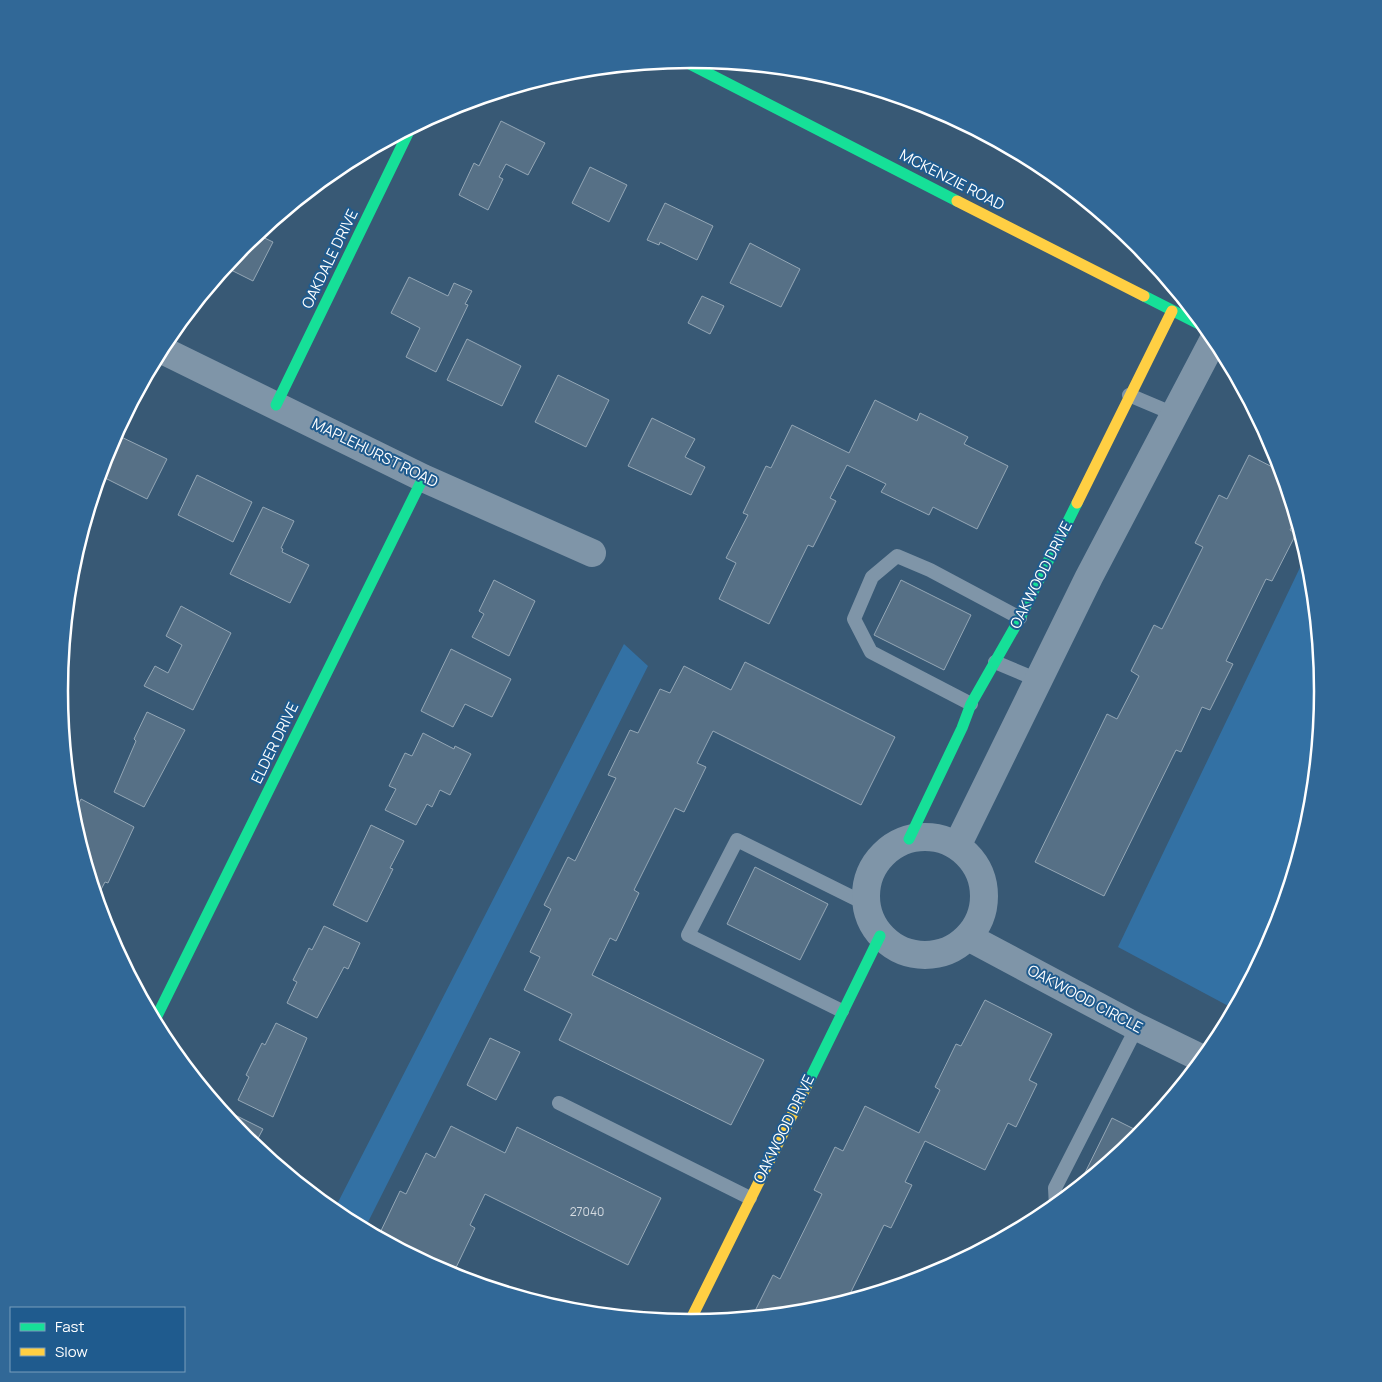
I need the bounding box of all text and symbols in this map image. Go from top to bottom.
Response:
street label: MCKENZIE ROAD [896,144,1008,215]
street label: OAKDALE DRIVE [296,206,363,312]
street label: MAPLEHURST ROAD [309,413,442,492]
street label: OAKWOOD DRIVE [1004,517,1077,632]
street label: ELDER DRIVE [246,699,303,787]
street label: OAKWOOD CIRCLE [1024,959,1147,1038]
street label: OAKWOOD DRIVE [748,1071,819,1186]
house number: 27040 [570,1203,604,1220]
legend [10,1307,185,1372]
text: Fast [55,1316,84,1337]
text: Slow [55,1341,88,1362]

